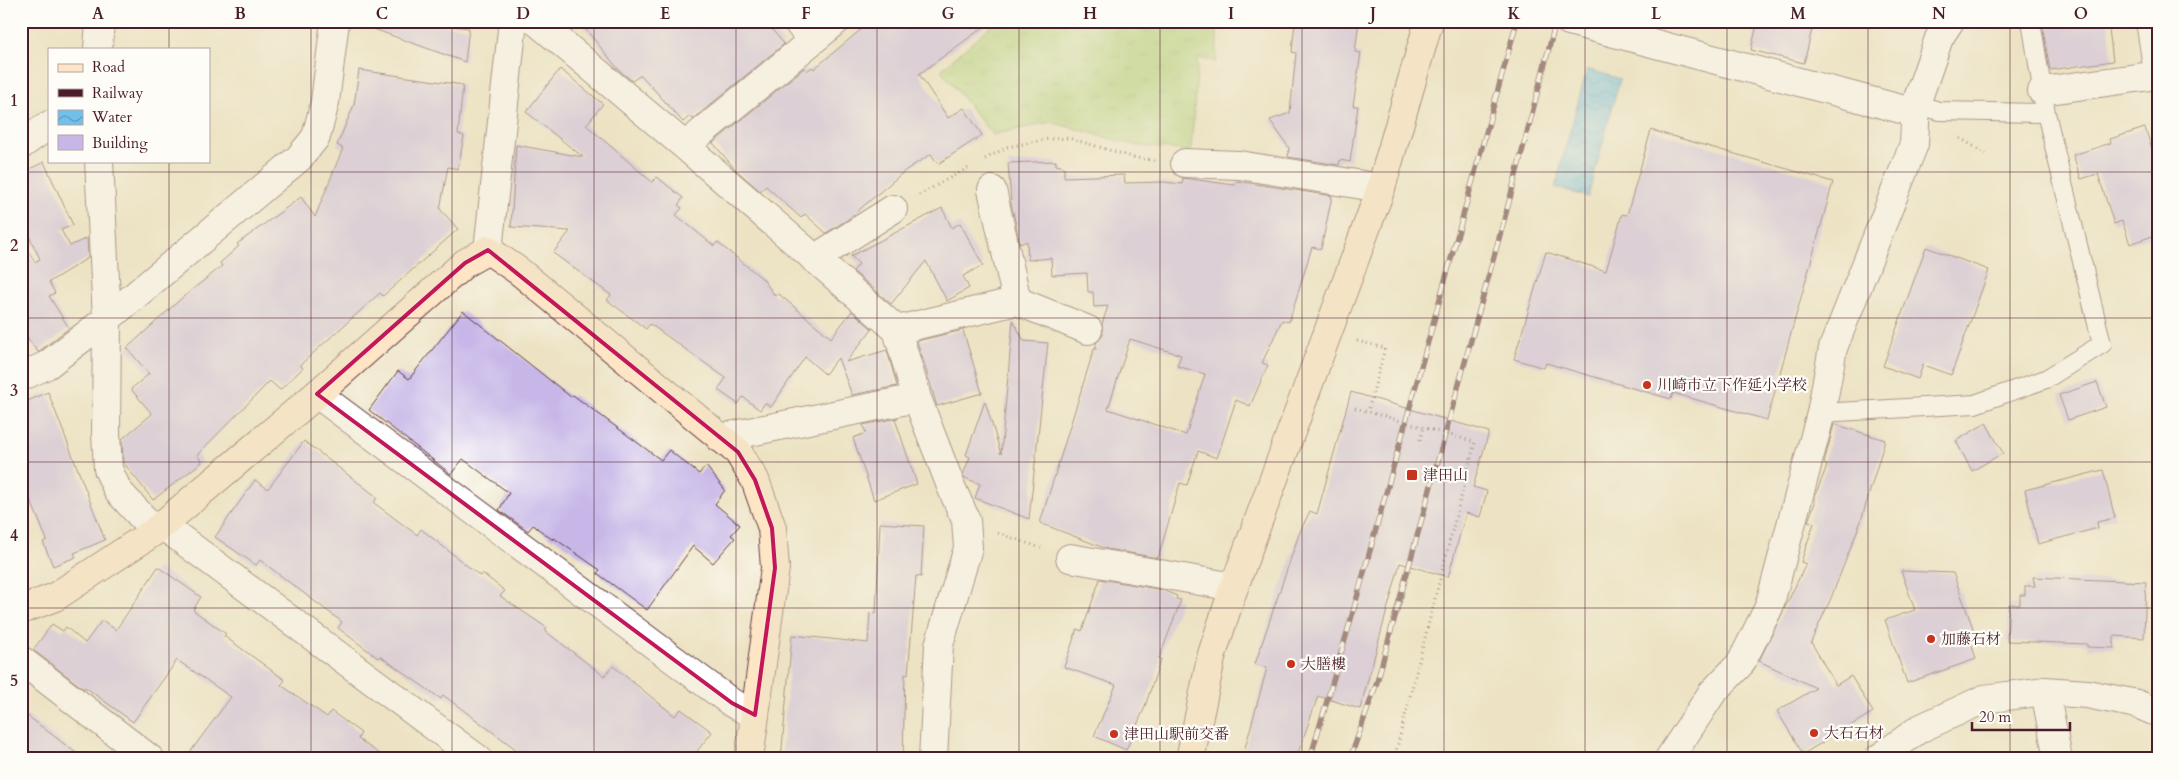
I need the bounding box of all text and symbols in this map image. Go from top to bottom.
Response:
text: A [92,3,104,25]
text: B [234,3,246,25]
text: C [376,3,388,25]
text: D [516,3,530,25]
text: E [660,3,670,25]
text: F [801,3,811,25]
text: G [941,3,955,25]
text: H [1083,3,1097,25]
text: I [1228,3,1234,25]
text: J [1368,3,1376,25]
text: K [1508,3,1521,25]
text: L [1651,3,1662,25]
text: M [1790,3,1806,25]
text: N [1932,3,1946,25]
text: O [2074,3,2088,25]
legend [48,48,210,162]
text: Road [92,57,125,77]
text: Railway [92,83,143,103]
text: 1 [10,90,18,112]
text: Water [91,107,133,127]
text: Building [92,133,148,153]
text: 2 [10,235,18,257]
place label: 川崎市立下作延小学校 [1657,375,1807,395]
marker: 川崎市立下作延小学校 [1641,379,1653,391]
text: 3 [10,380,18,402]
place label: 津田山 [1423,465,1468,485]
marker: 津田山 [1405,468,1419,482]
text: 4 [10,525,18,547]
place label: 加藤石材 [1941,629,2001,649]
marker: 加藤石材 [1925,633,1937,645]
place label: 大膳樓 [1301,654,1346,674]
marker: 大膳樓 [1285,658,1297,670]
text: 5 [10,670,18,692]
scale bar [1972,700,2069,732]
text: 20 m [1979,707,2011,727]
place label: 大石石材 [1824,723,1884,743]
place label: 津田山駅前交番 [1124,724,1229,744]
marker: 大石石材 [1808,727,1820,739]
marker: 津田山駅前交番 [1108,728,1120,740]

